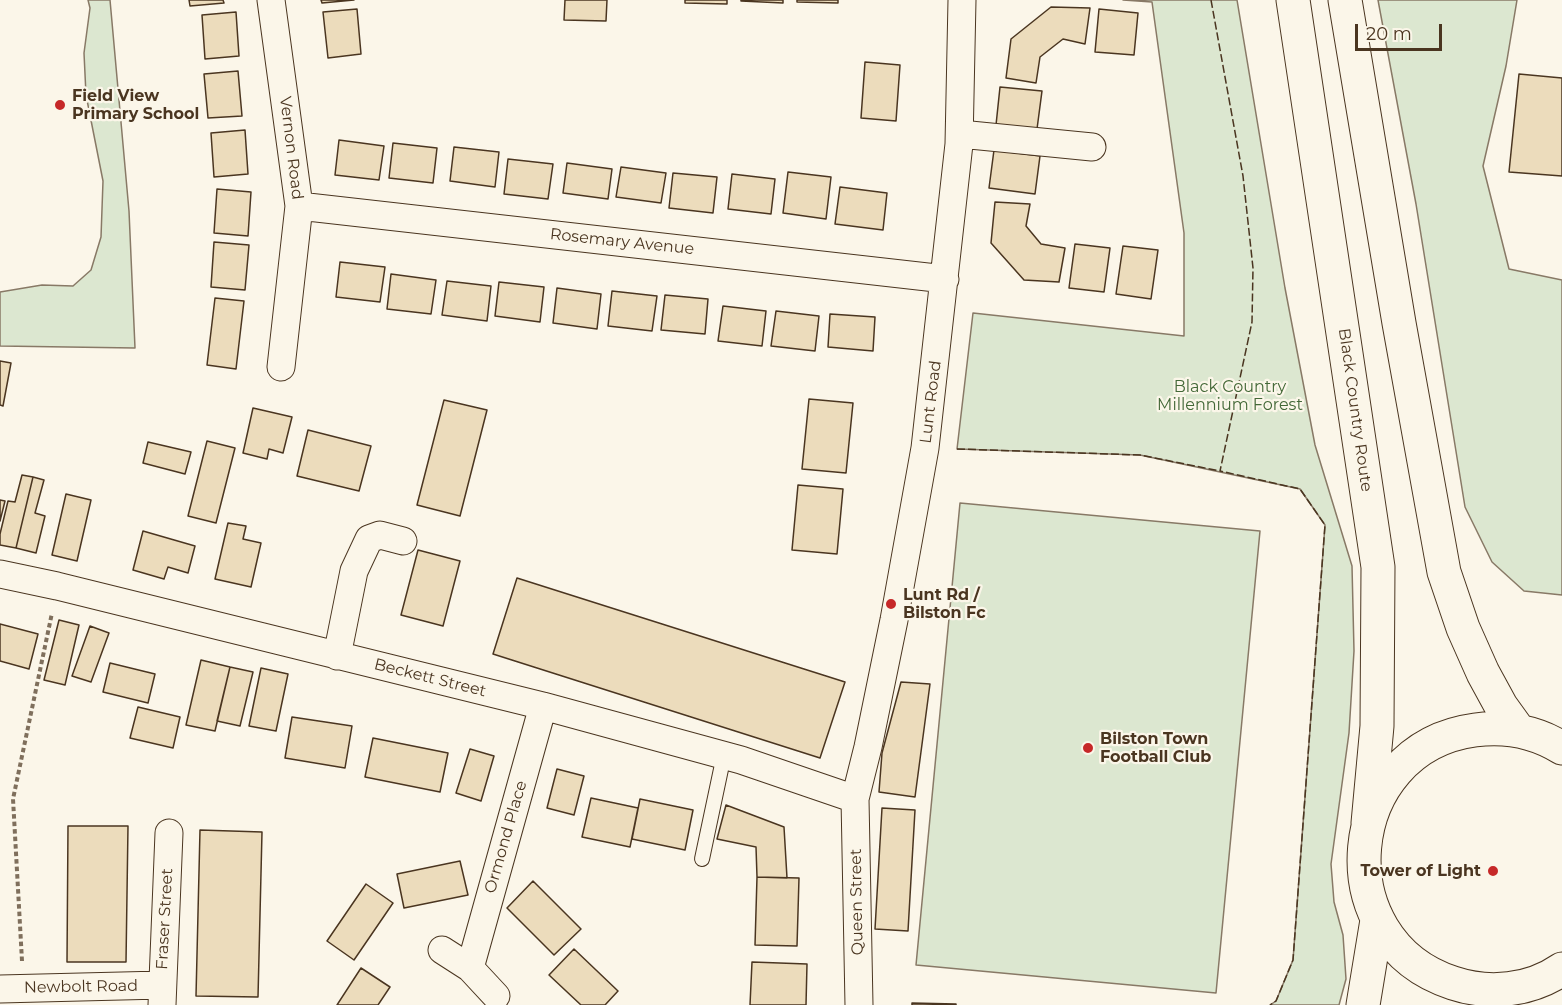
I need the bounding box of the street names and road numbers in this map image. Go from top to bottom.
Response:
street label: Vernon Road [275,95,307,201]
street label: Rosemary Avenue [549,225,695,259]
street label: Black Country Route [1334,327,1376,493]
street label: Lunt Road [916,359,946,445]
street label: Beckett Street [372,655,488,701]
street label: Ormond Place [481,778,531,896]
street label: Queen Street [846,848,868,956]
street label: Fraser Street [153,868,177,970]
street label: Newbolt Road [24,976,138,998]

